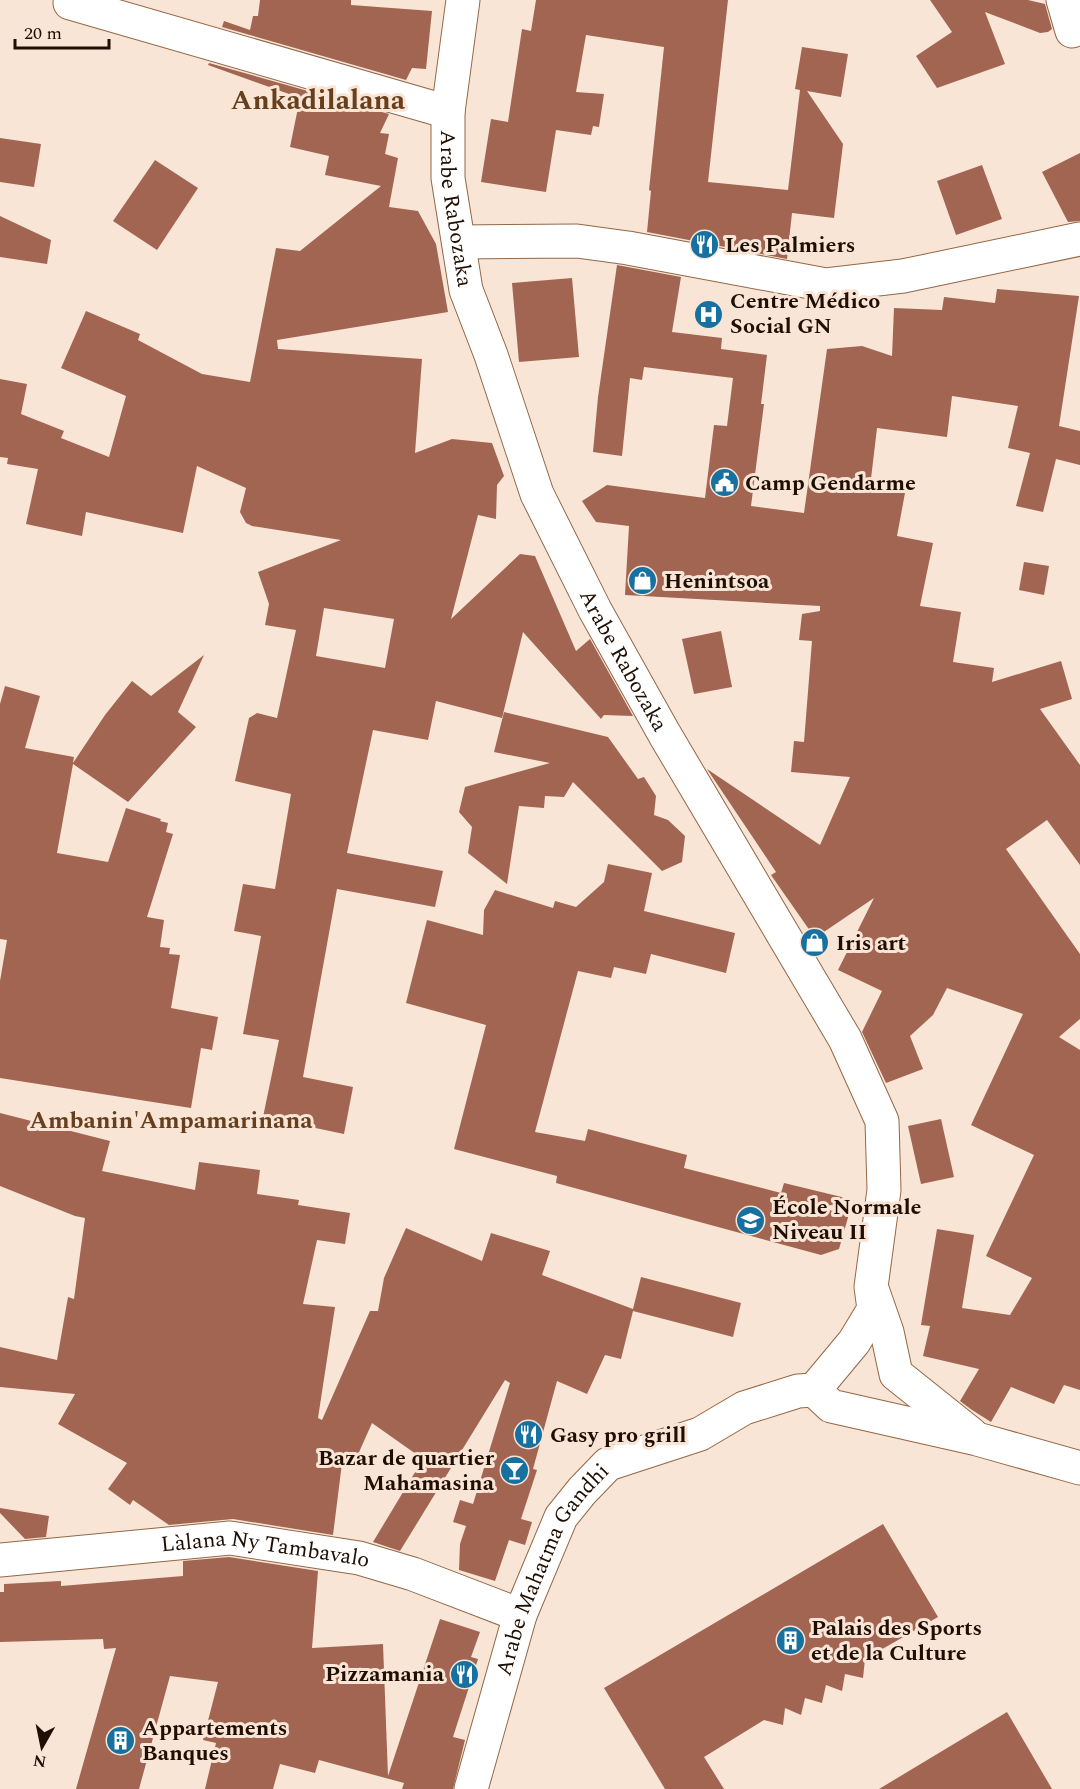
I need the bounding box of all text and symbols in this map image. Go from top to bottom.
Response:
scale bar [15,12,110,50]
text: 20 m [24,20,62,47]
district label: Ankadilalana [231,79,406,122]
street label: Arabe Rabozaka [432,130,482,290]
restaurant icon: Les Palmiers [688,229,720,261]
place label: Les Palmiers [725,229,855,262]
place label: Centre Médico Social GN [730,285,880,343]
hospital icon: Centre Médico Social GN [693,298,725,330]
public building icon: Camp Gendarme [708,467,740,499]
place label: Camp Gendarme [745,467,916,500]
shop icon: Henintsoa [627,565,659,597]
place label: Henintsoa [664,565,770,598]
street label: Arabe Rabozaka [571,584,676,738]
shop icon: Iris art [799,927,831,959]
place label: Iris art [836,927,906,960]
district label: Ambanin'Ampamarinana [29,1103,313,1139]
place label: École Normale Niveau II [772,1191,922,1249]
school or university icon: École Normale Niveau II [735,1204,767,1236]
restaurant icon: Gasy pro grill [513,1419,545,1451]
place label: Gasy pro grill [550,1419,687,1452]
place label: Bazar de quartier Mahamasina [318,1442,495,1500]
bar icon: Bazar de quartier Mahamasina [499,1455,531,1487]
street label: Arabe Mahatma Gandhi [487,1456,617,1680]
street label: Làlana Ny Tambavalo [159,1521,374,1577]
place label: Palais des Sports et de la Culture [811,1612,982,1670]
building icon: Palais des Sports et de la Culture [774,1625,806,1657]
place label: Pizzamania [325,1658,445,1691]
restaurant icon: Pizzamania [449,1658,481,1690]
place label: Appartements Banques [142,1712,287,1770]
north arrow [12,1717,72,1777]
building icon: Appartements Banques [105,1725,137,1757]
text: N [31,1748,48,1774]

